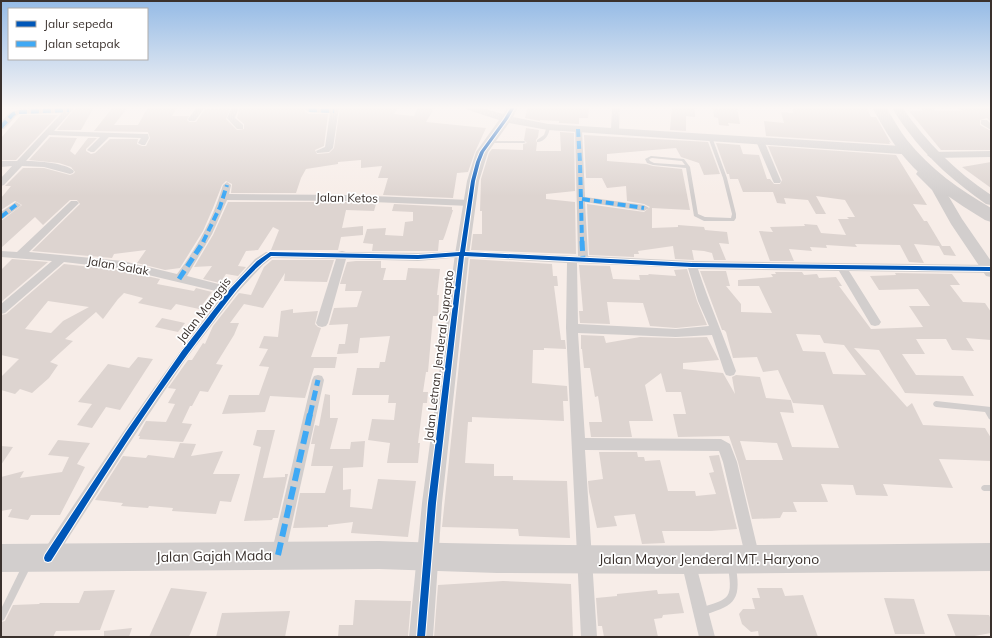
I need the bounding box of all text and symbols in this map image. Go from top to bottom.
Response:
legend [8,8,148,60]
text: Jalur sepeda [44,16,113,31]
text: Jalan setapak [44,36,121,51]
street label: Jalan Ketos [316,189,378,206]
street label: Jalan Salak [86,253,151,278]
street label: Jalan Letnan Jenderal Suprapto [421,269,457,443]
street label: Jalan Manggis [173,274,234,346]
street label: Jalan Gajah Mada [156,546,272,566]
street label: Jalan Mayor Jenderal MT. Haryono [599,550,819,568]

